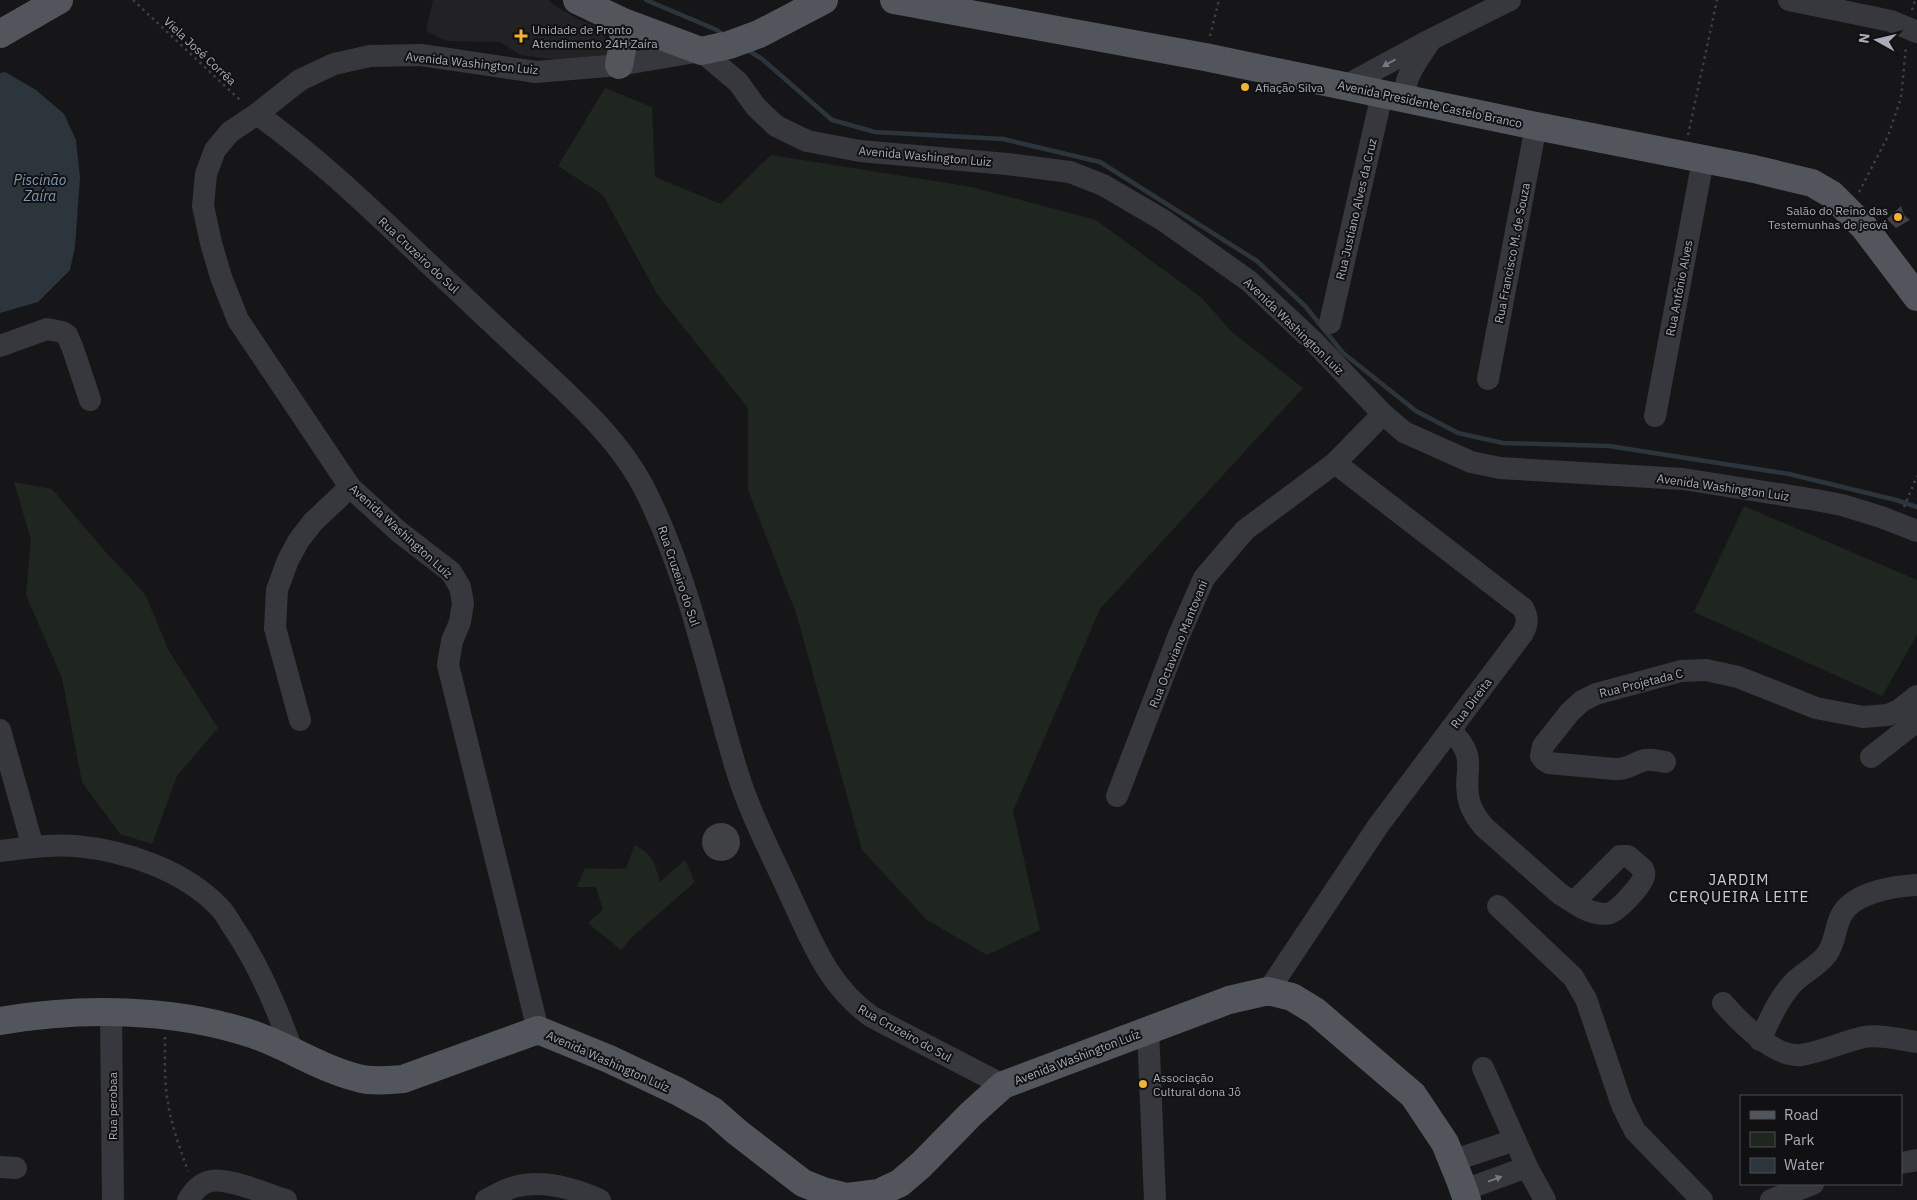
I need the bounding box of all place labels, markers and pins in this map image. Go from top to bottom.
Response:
place label: Unidade de Pronto Atendimento 24H Zaíra [532,22,658,51]
marker: Unidade de Pronto Atendimento 24H Zaíra [514,29,528,43]
place label: Afiação Silva [1255,80,1324,95]
marker: Afiação Silva [1239,81,1251,93]
place label: Salão do Reino das Testemunhas de jeová [1768,203,1889,232]
marker: Salão do Reino das Testemunhas de jeová [1892,211,1904,223]
place label: Associação Cultural dona Jô [1153,1070,1241,1099]
marker: Associação Cultural dona Jô [1137,1078,1149,1090]

